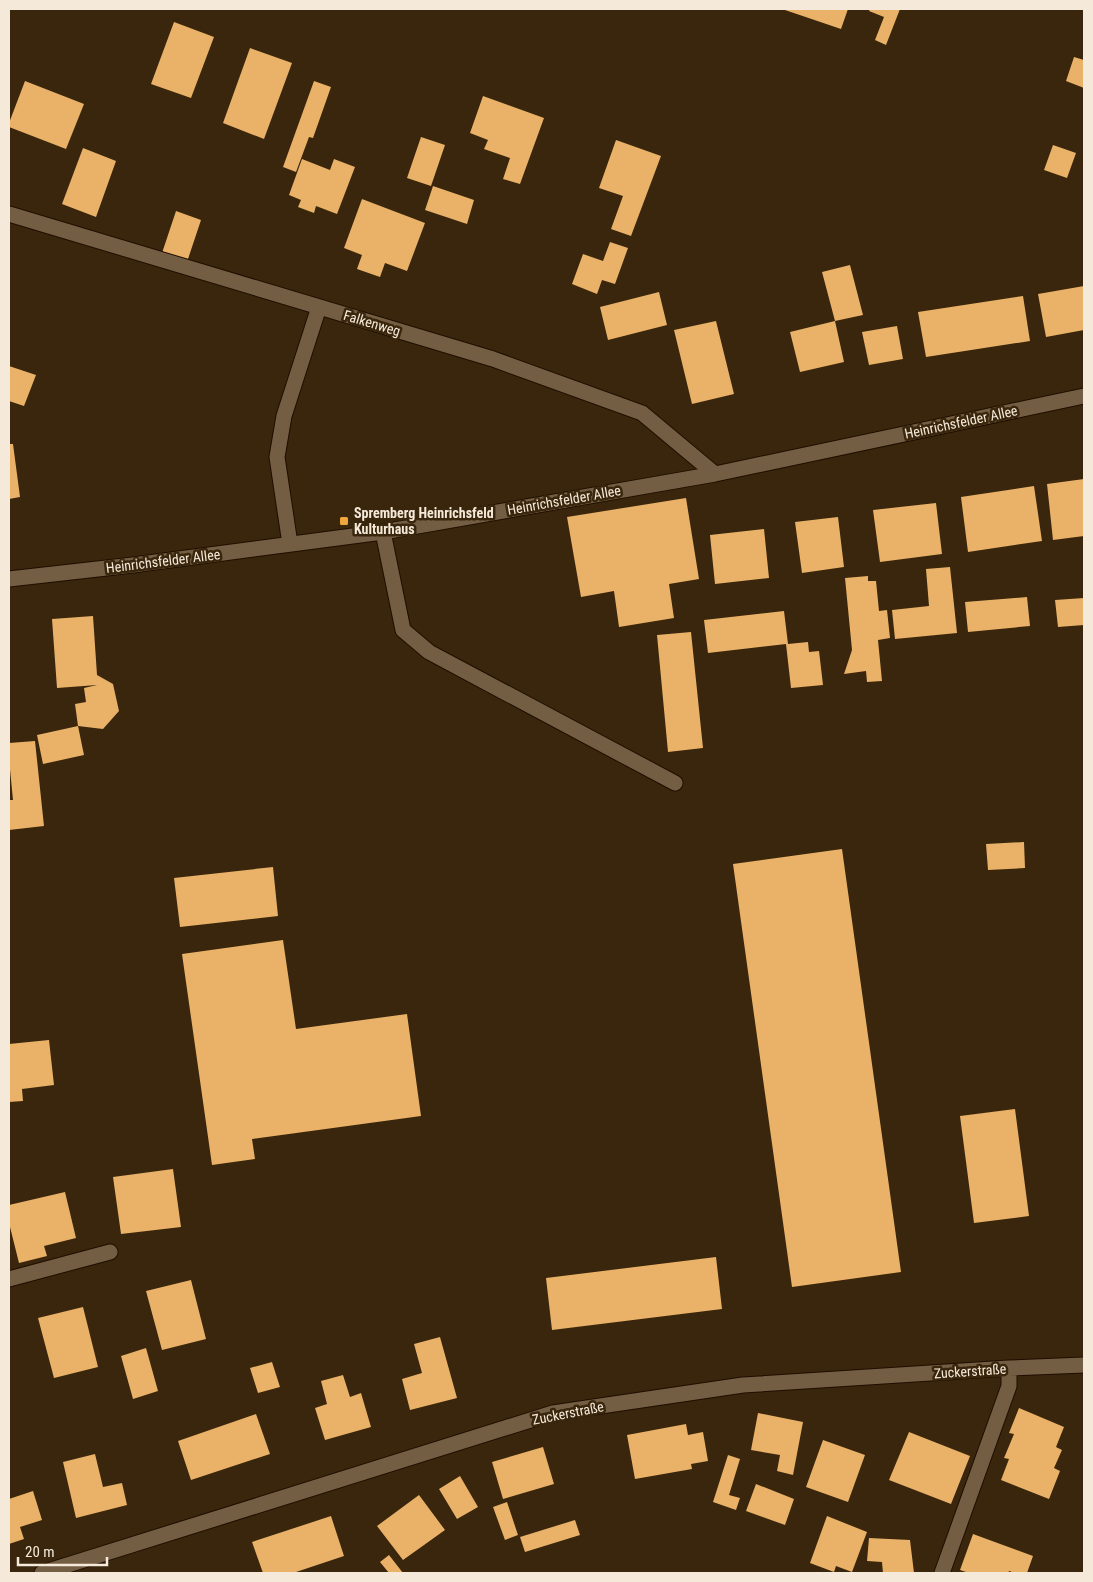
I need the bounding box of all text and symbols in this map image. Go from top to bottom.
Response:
street label: Falkenweg [342,307,402,339]
street label: Heinrichsfelder Allee [903,402,1019,442]
street label: Heinrichsfelder Allee [506,482,622,518]
place label: Spremberg Heinrichsfeld Kulturhaus [354,505,494,537]
marker: Spremberg Heinrichsfeld Kulturhaus [338,515,350,527]
street label: Heinrichsfelder Allee [105,546,221,576]
street label: Zuckerstraße [933,1360,1007,1382]
street label: Zuckerstraße [531,1398,606,1428]
scale bar [18,1534,106,1566]
text: 20 m [25,1543,55,1561]

